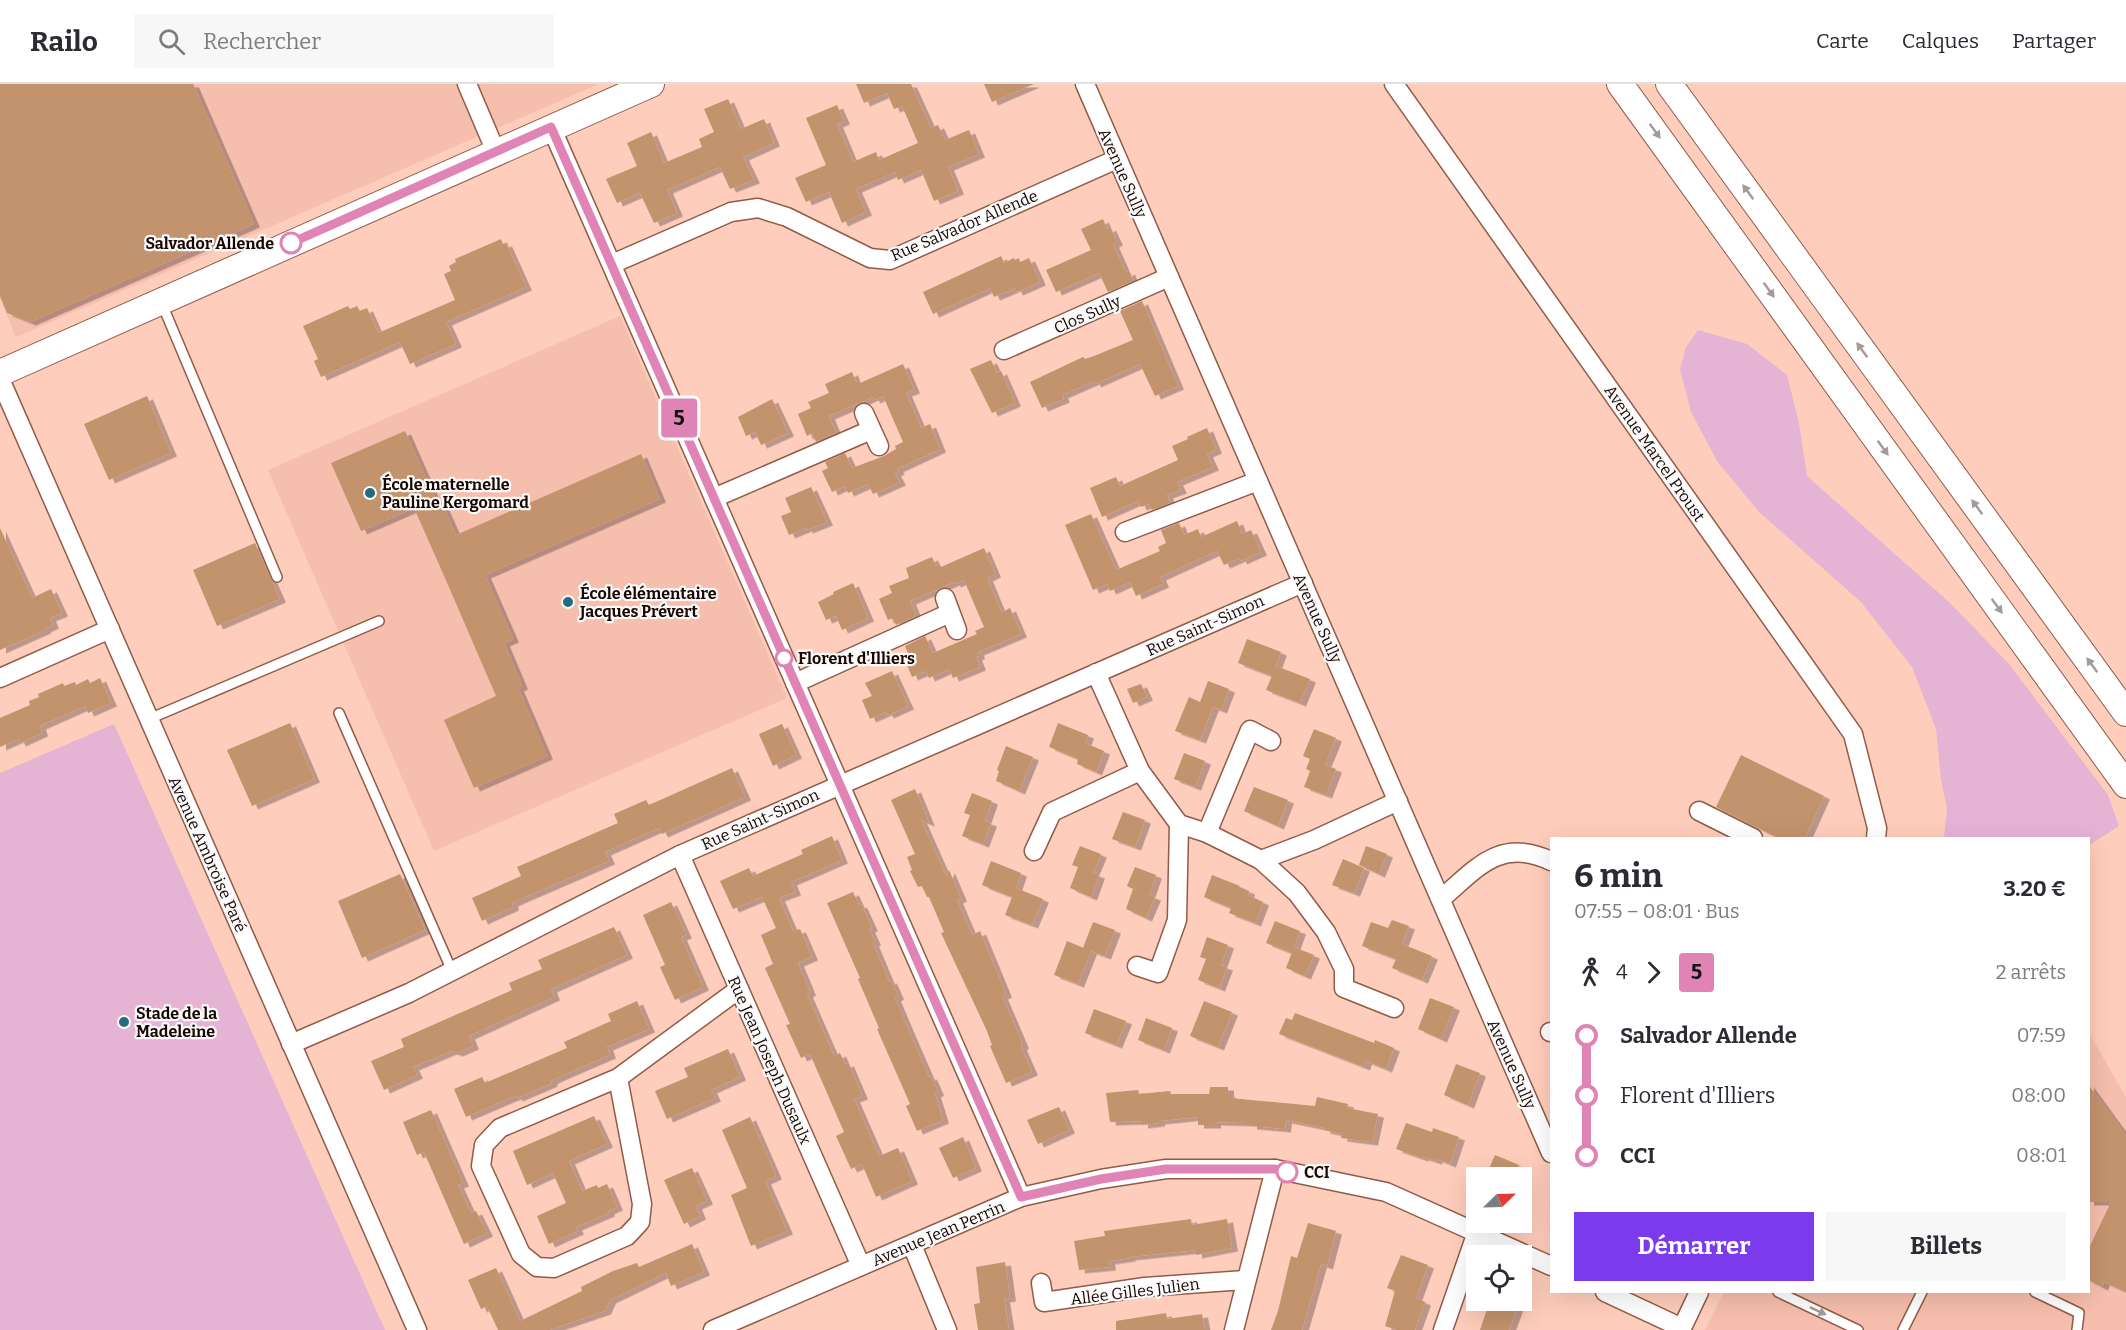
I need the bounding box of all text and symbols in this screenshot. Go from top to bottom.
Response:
search box [134,14,554,68]
text: Railo [30,25,98,58]
icon: search [155,25,188,58]
text: Rechercher [203,28,321,55]
text: Carte [1816,28,1869,54]
text: Calques [1902,28,1979,54]
text: Partager [2012,28,2096,54]
one-way arrow [1648,124,1660,139]
street label: Avenue Sully [1094,125,1151,221]
one-way arrow [1742,184,1754,200]
street label: Rue Salvador Allende [888,186,1040,265]
marker: Salvador Allende [280,232,302,254]
place label: Salvador Allende [145,234,274,253]
one-way arrow [1762,282,1774,297]
street label: Clos Sully [1051,291,1124,338]
one-way arrow [1857,342,1869,357]
street label: Avenue Marcel Proust [1600,381,1709,525]
line badge: 5 [660,398,698,438]
text: 5 [673,405,685,431]
one-way arrow [1877,439,1889,455]
place label: École maternelle Pauline Kergomard [382,473,529,512]
marker: École maternelle Pauline Kergomard [363,486,377,500]
one-way arrow [1971,500,1983,516]
street label: Avenue Sully [1289,570,1346,666]
place label: École élémentaire Jacques Prévert [579,582,717,621]
street label: Rue Saint-Simon [1144,591,1267,660]
marker: École élémentaire Jacques Prévert [561,595,575,609]
one-way arrow [1991,598,2003,614]
marker: Florent d'Illiers [775,649,793,667]
place label: Florent d'Illiers [798,649,915,668]
one-way arrow [2086,658,2098,673]
street label: Avenue Ambroise Paré [165,773,251,935]
street label: Rue Saint-Simon [699,785,822,854]
text: 6 min [1574,856,1663,896]
text: 3.20 € [2003,875,2066,902]
text: 07:55 – 08:01 · Bus [1574,899,1739,923]
icon: walk [1574,956,1607,989]
icon: forward [1637,956,1670,989]
text: 5 [1691,959,1702,985]
text: 4 [1616,960,1628,984]
text: 2 arrêts [1996,960,2066,984]
street label: Rue Jean Joseph Dusaulx [724,973,815,1147]
place label: Stade de la Madeleine [136,1004,217,1041]
marker: Stade de la Madeleine [117,1015,131,1029]
street label: Avenue Sully [1483,1016,1540,1112]
text: Salvador Allende [1620,1022,1797,1049]
text: 07:59 [2017,1023,2066,1047]
text: Florent d'Illiers [1620,1082,1775,1109]
text: 08:00 [2011,1083,2066,1107]
text: CCI [1620,1142,1655,1169]
text: 08:01 [2016,1143,2066,1167]
marker: CCI [1276,1161,1298,1183]
place label: CCI [1304,1163,1330,1182]
north arrow [1466,1167,1532,1233]
map controls [1466,1167,1532,1311]
street label: Avenue Jean Perrin [869,1197,1007,1270]
button: Démarrer [1574,1212,1814,1281]
button: Billets [1826,1212,2066,1281]
button: locate [1466,1245,1532,1311]
street label: Allée Gilles Julien [1070,1274,1201,1309]
one-way arrow [1809,1306,1826,1315]

